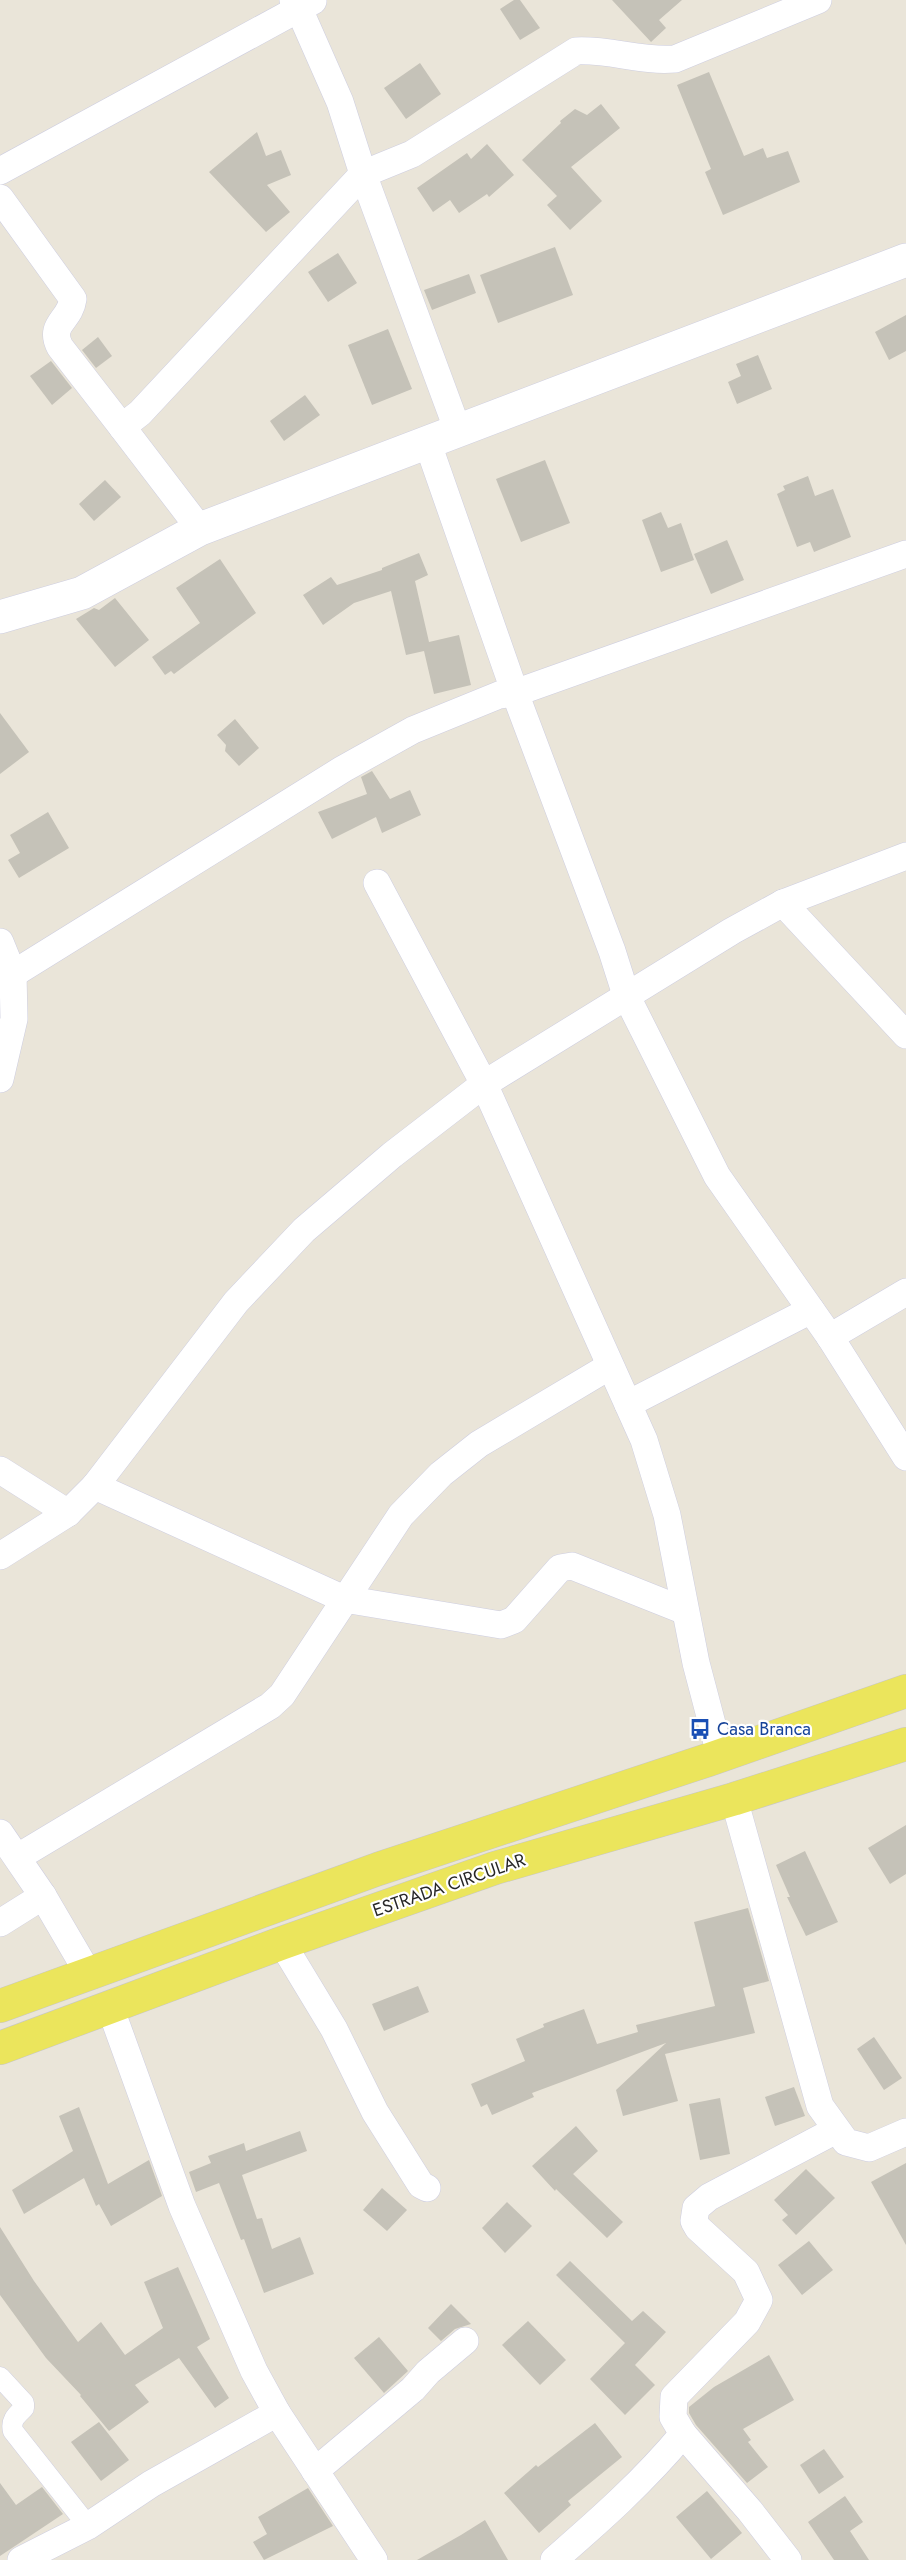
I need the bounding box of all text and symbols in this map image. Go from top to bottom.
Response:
place label: Casa Branca [717,1716,811,1742]
bus stop icon: Casa Branca [688,1717,712,1741]
street label: ESTRADA CIRCULAR [369,1847,529,1923]

